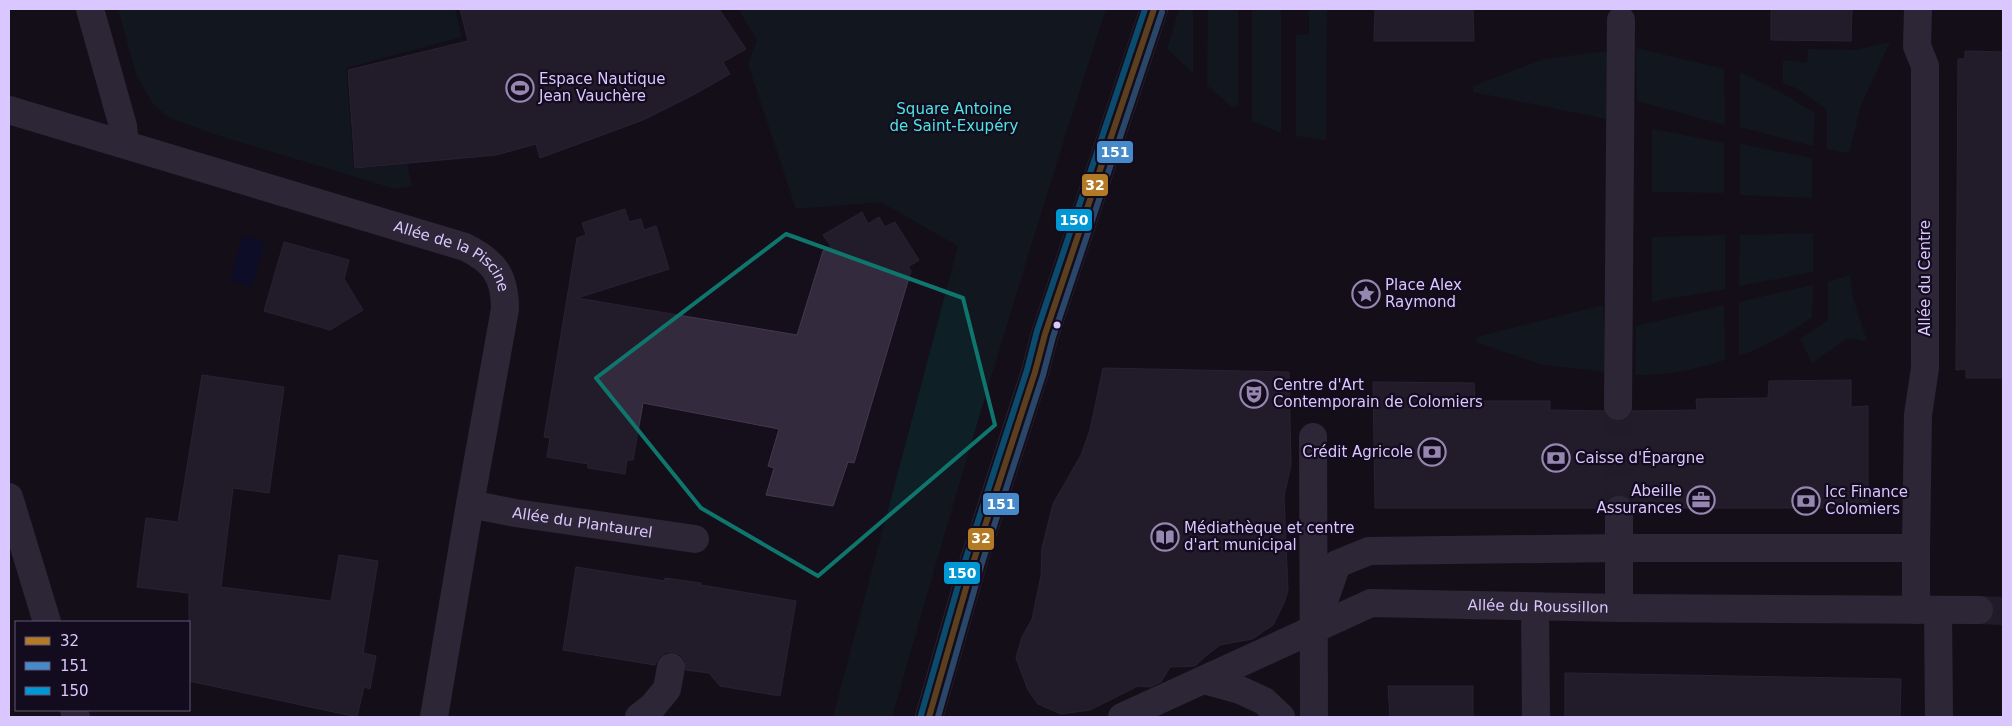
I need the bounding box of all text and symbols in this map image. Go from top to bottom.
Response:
place label: Espace Nautique Jean Vauchère [538,70,665,105]
sports icon: Espace Nautique Jean Vauchère [505,73,535,103]
park label: Square Antoine de Saint-Exupéry [890,100,1019,135]
line badge: 151 [1096,140,1134,164]
text: 151 [1100,144,1130,160]
line badge: 32 [1081,173,1109,197]
text: 32 [1085,177,1105,193]
line badge: 150 [1055,208,1093,232]
text: 150 [1059,212,1089,228]
street label: Allée de la Piscine [392,217,513,294]
street label: Allée du Centre [1916,220,1934,336]
place label: Place Alex Raymond [1385,276,1462,311]
place icon: Place Alex Raymond [1351,279,1381,309]
unlabelled marker [1052,320,1062,330]
place label: Centre d'Art Contemporain de Colomiers [1273,376,1483,411]
theatre icon: Centre d'Art Contemporain de Colomiers [1239,379,1269,409]
bank icon: Crédit Agricole [1417,437,1447,467]
place label: Crédit Agricole [1302,443,1413,461]
bank icon: Caisse d'Épargne [1541,443,1571,473]
place label: Caisse d'Épargne [1575,448,1704,467]
place label: Abeille Assurances [1596,482,1682,517]
place label: Icc Finance Colomiers [1825,483,1908,518]
office icon: Abeille Assurances [1686,485,1716,515]
bank icon: Icc Finance Colomiers [1791,486,1821,516]
line badge: 151 [982,492,1020,516]
text: 151 [986,496,1016,512]
street label: Allée du Plantaurel [511,504,654,542]
place label: Médiathèque et centre d'art municipal [1184,519,1355,554]
library icon: Médiathèque et centre d'art municipal [1150,522,1180,552]
line badge: 32 [967,527,995,551]
text: 32 [971,530,991,546]
line badge: 150 [943,561,981,585]
text: 150 [947,565,977,581]
street label: Allée du Roussillon [1467,596,1609,617]
legend [15,621,190,711]
text: 32 [60,632,79,650]
text: 151 [60,657,89,675]
text: 150 [60,682,89,700]

